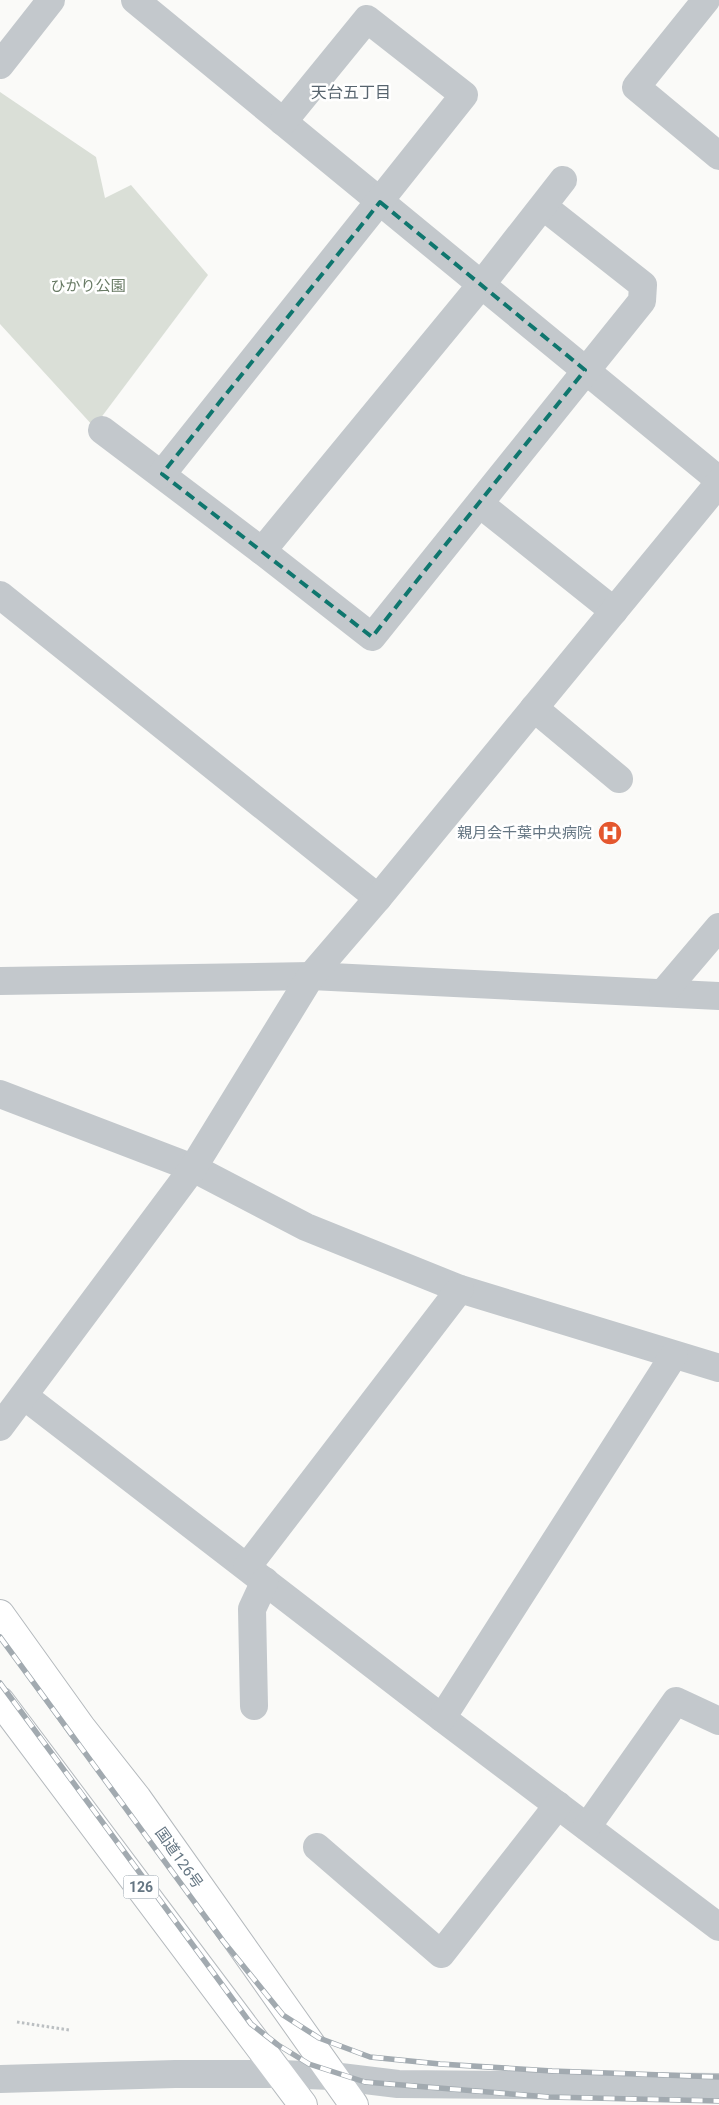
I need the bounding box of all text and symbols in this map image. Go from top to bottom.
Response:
district label: 天台五丁目 [311,83,391,102]
park label: ひかり公園 [50,277,126,295]
hospital icon: 親月会千葉中央病院 [597,820,623,846]
place label: 親月会千葉中央病院 [457,824,592,842]
street label: 国道126号 [151,1824,207,1892]
road number: 126 [124,1875,158,1898]

